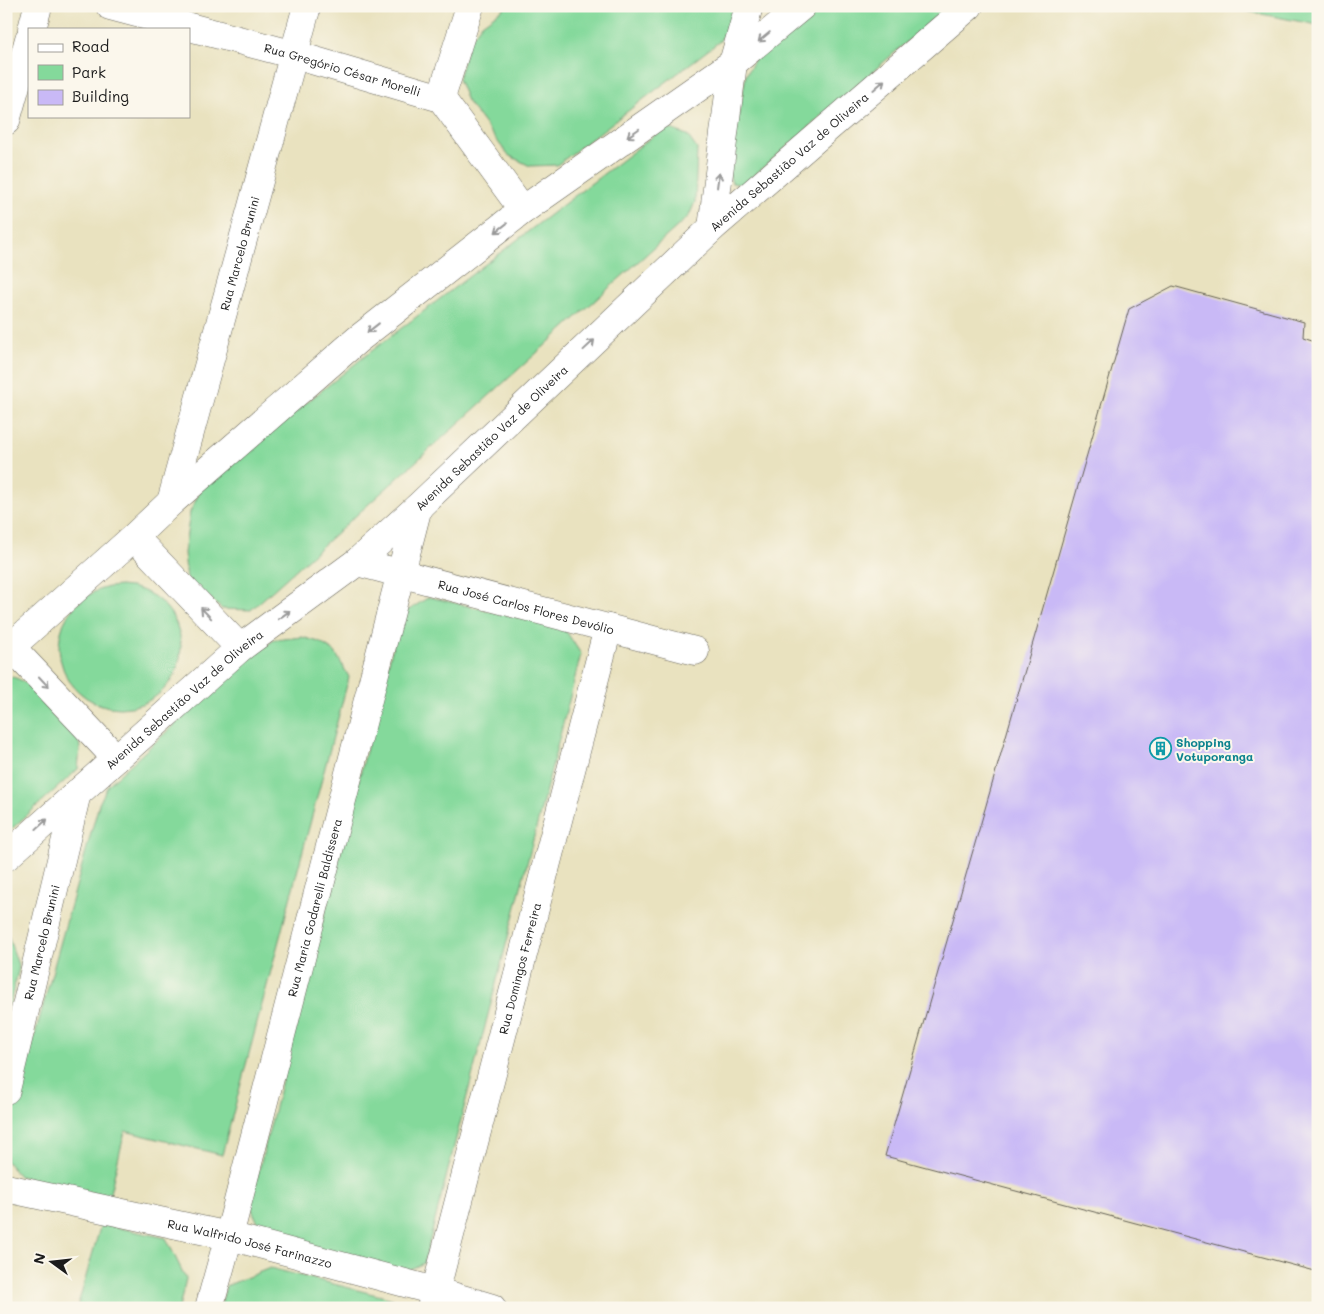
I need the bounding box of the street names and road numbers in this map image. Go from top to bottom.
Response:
street label: Rua Gregório César Morelli [263,39,423,100]
street label: Avenida Sebastião Vaz de Oliveira [706,89,872,235]
street label: Rua Marcelo Brunini [216,194,263,312]
street label: Avenida Sebastião Vaz de Oliveira [411,361,571,514]
street label: Rua José Carlos Flores Devólio [436,576,616,637]
street label: Avenida Sebastião Vaz de Oliveira [102,626,266,773]
street label: Rua Maria Godarelli Baldissera [283,817,345,999]
street label: Rua Marcelo Brunini [20,883,63,1001]
street label: Rua Domingos Ferreira [495,901,544,1036]
street label: Rua Walfrido José Farinazzo [166,1215,334,1271]

